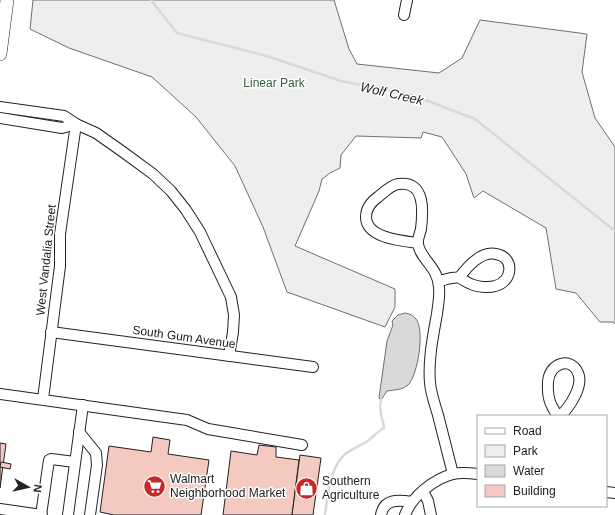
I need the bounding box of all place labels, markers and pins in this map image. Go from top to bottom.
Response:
place label: Walmart Neighborhood Market [170,472,286,500]
supermarket icon: Walmart Neighborhood Market [141,473,167,499]
place label: Southern Agriculture [322,474,380,502]
shop icon: Southern Agriculture [293,475,319,501]

